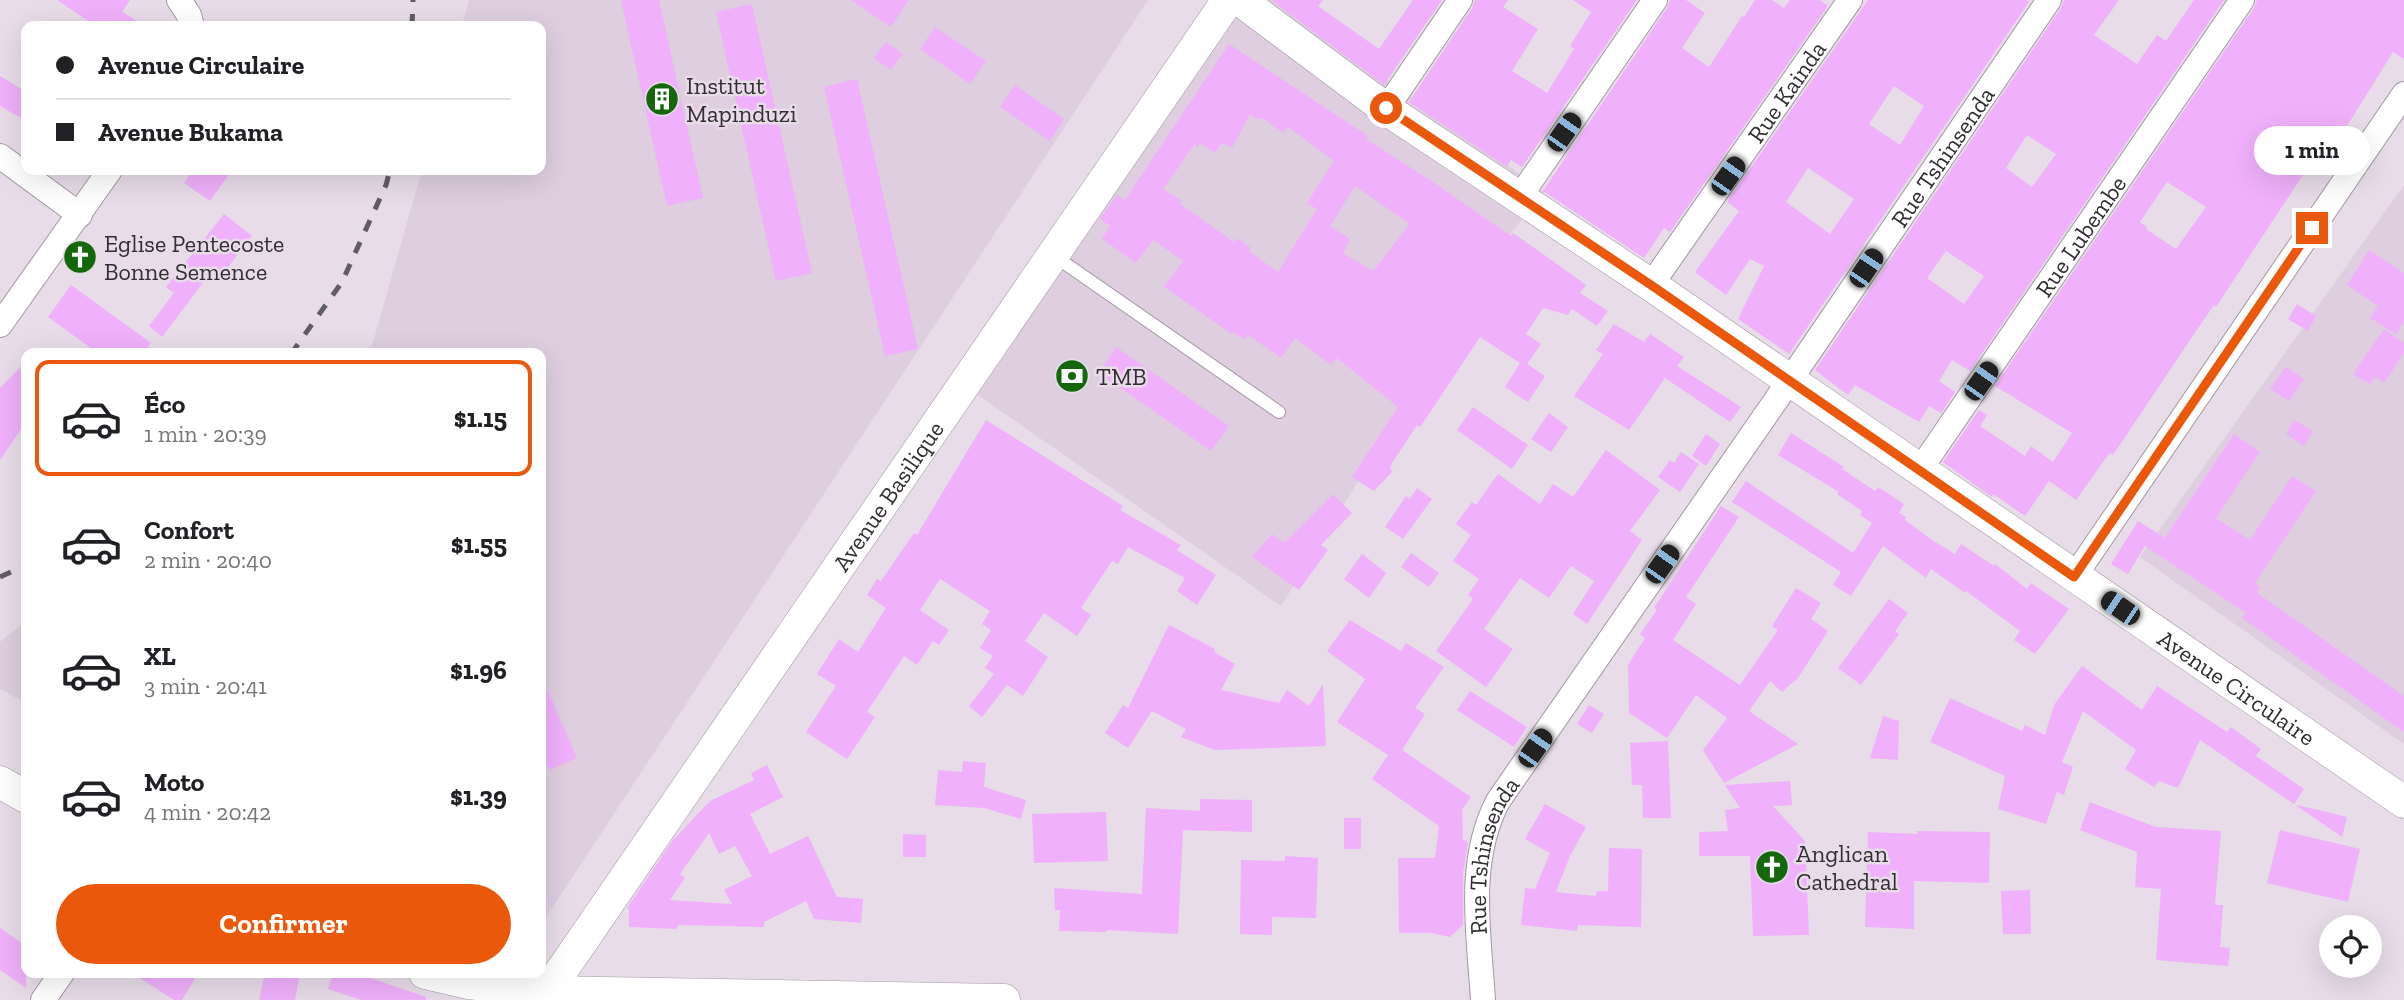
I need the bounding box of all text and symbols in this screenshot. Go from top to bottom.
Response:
street label: Rue Kainda [1741,35,1832,148]
text: Avenue Circulaire [98,49,304,81]
place label: Institut Mapinduzi [686,71,797,128]
building icon: Institut Mapinduzi [643,80,681,118]
street label: Rue Tshinsenda [1884,81,2000,232]
route start [1370,92,1402,124]
car [1544,109,1585,155]
text: Avenue Bukama [98,116,283,148]
callout: 1 min [2254,126,2370,176]
text: 1 min [2285,136,2339,164]
car [1708,153,1749,199]
street label: Rue Lubembe [2029,170,2132,302]
route end [2296,212,2328,244]
place label: Eglise Pentecoste Bonne Semence [104,229,284,286]
church icon: Eglise Pentecoste Bonne Semence [61,238,99,276]
car [1846,245,1887,291]
bank icon: TMB [1053,357,1091,395]
car [1961,358,2002,404]
place label: TMB [1096,362,1147,391]
icon: car [60,387,123,450]
text: Éco [144,388,185,420]
text: $1.15 [454,402,507,434]
street label: Avenue Basilique [826,415,949,576]
text: 1 min · 20:39 [144,420,267,448]
icon: car [60,513,123,576]
text: Confort [144,514,234,546]
text: $1.55 [451,528,507,560]
car [1642,541,1683,587]
text: 2 min · 20:40 [144,546,272,574]
car [2097,588,2144,628]
street label: Avenue Circulaire [2153,623,2321,751]
icon: car [60,639,123,702]
text: XL [144,640,176,672]
text: $1.96 [450,654,507,686]
text: 3 min · 20:41 [144,672,267,700]
car [1515,725,1556,771]
icon: car [60,765,123,828]
text: Moto [144,766,204,798]
street label: Rue Tshinsenda [1462,771,1525,936]
text: $1.39 [450,780,507,812]
text: 4 min · 20:42 [144,798,271,826]
place label: Anglican Cathedral [1796,839,1898,896]
church icon: Anglican Cathedral [1753,848,1791,886]
button: Confirmer [56,884,511,964]
map controls [2319,915,2382,978]
button: locate [2319,915,2382,978]

